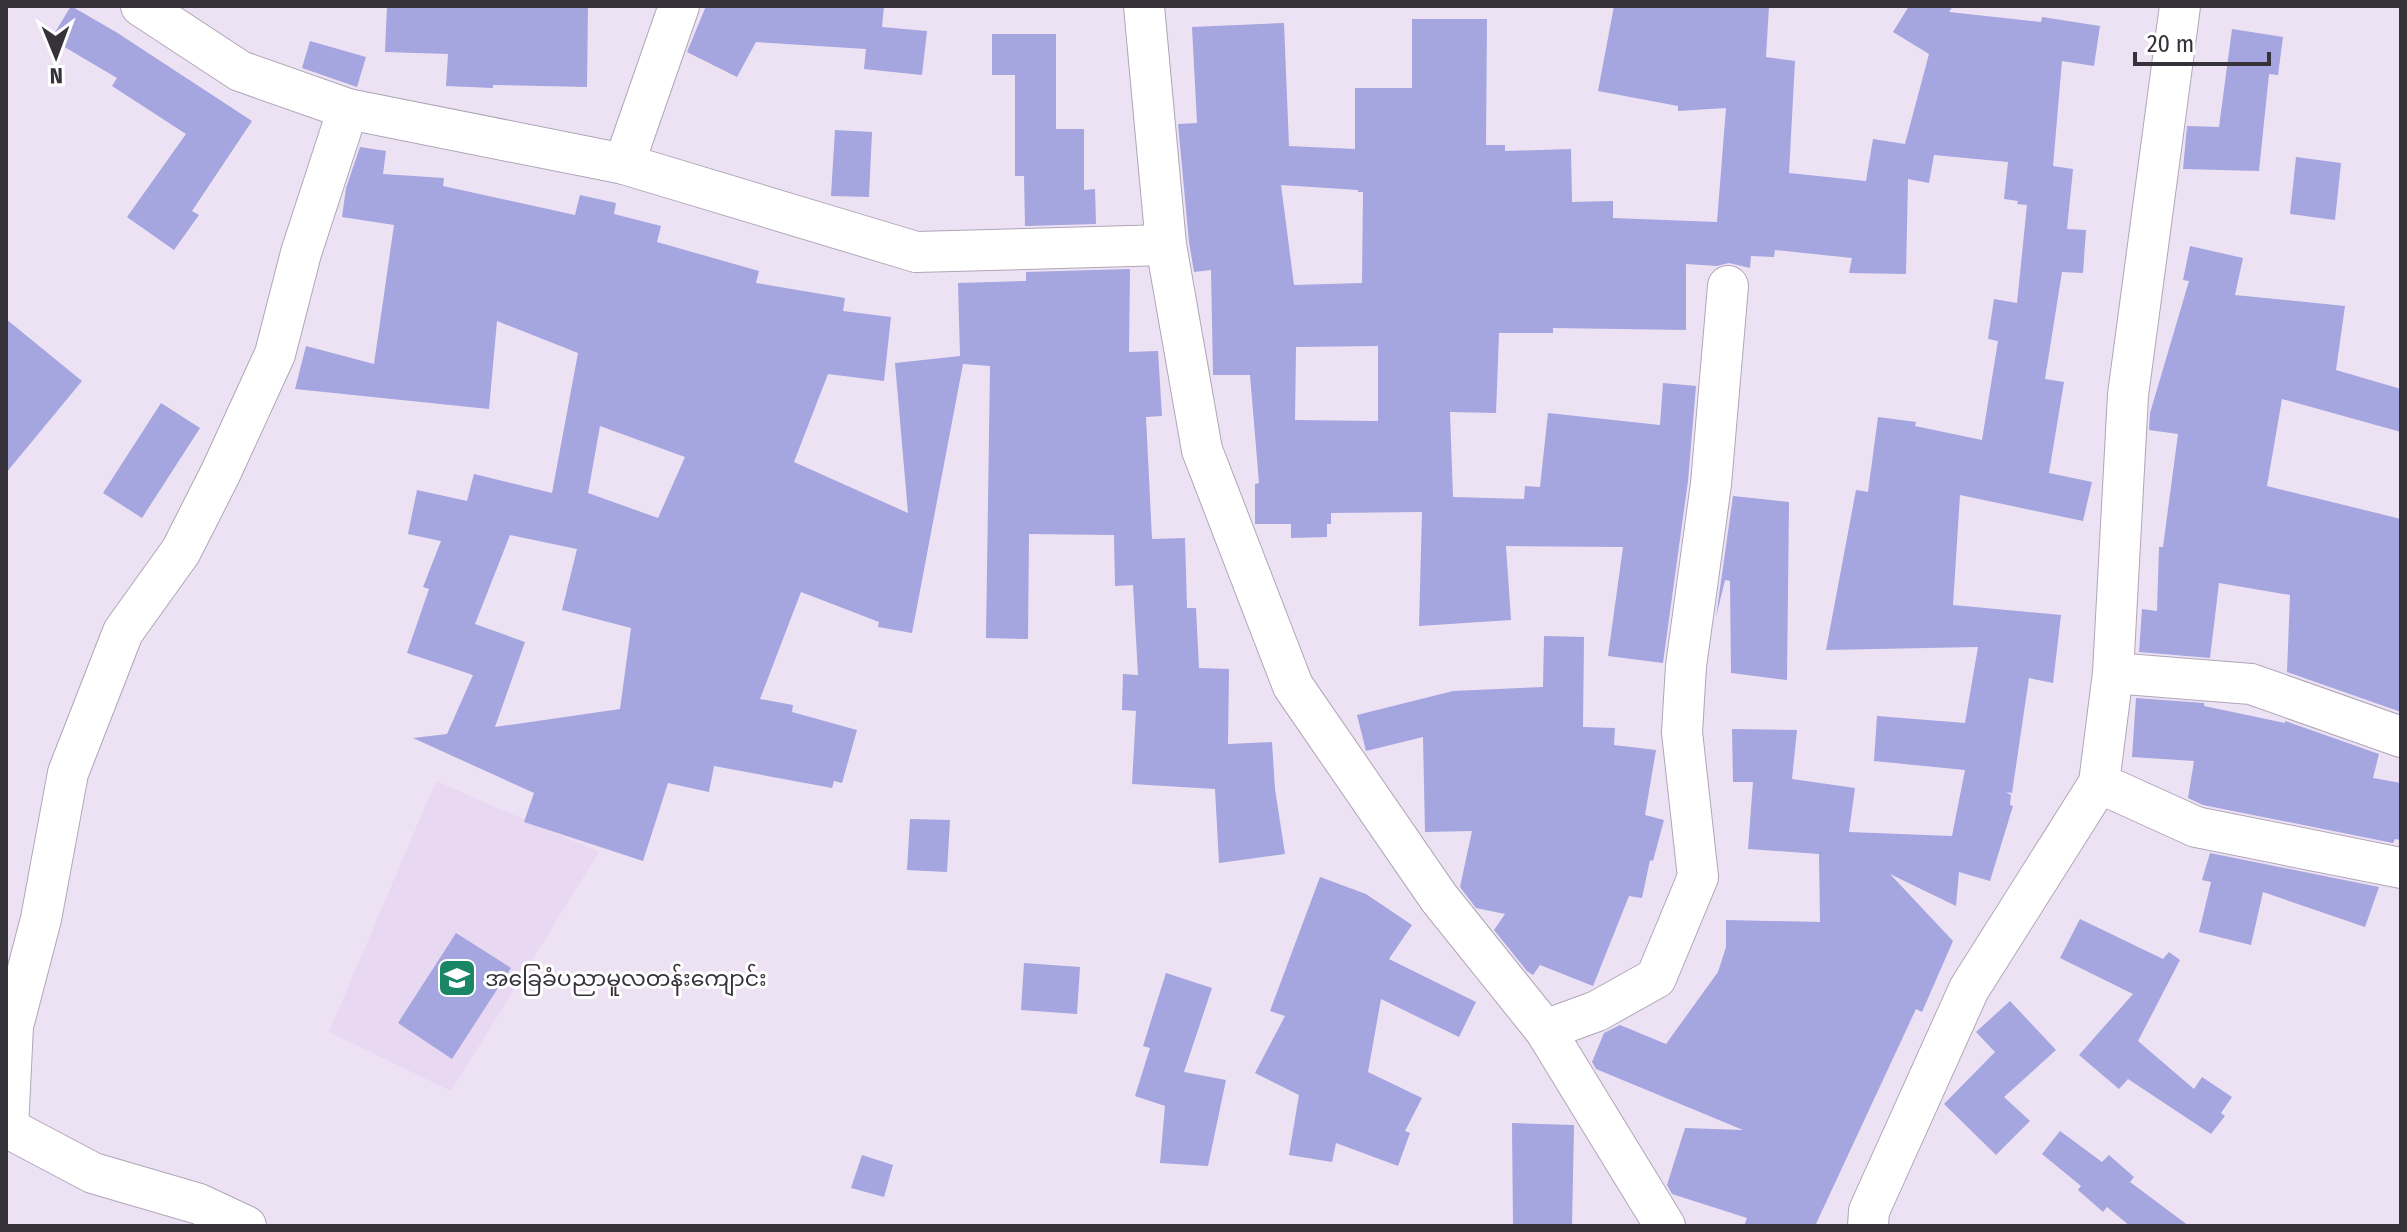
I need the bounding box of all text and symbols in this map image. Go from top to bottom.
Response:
north arrow [16,16,96,96]
scale bar [2135,16,2269,66]
text: 20 m [2147,30,2194,58]
text: N [50,62,63,89]
school or university icon: အခြေခံပညာမူလတန်းကျောင်း [436,957,478,999]
place label: အခြေခံပညာမူလတန်းကျောင်း [485,963,767,997]

